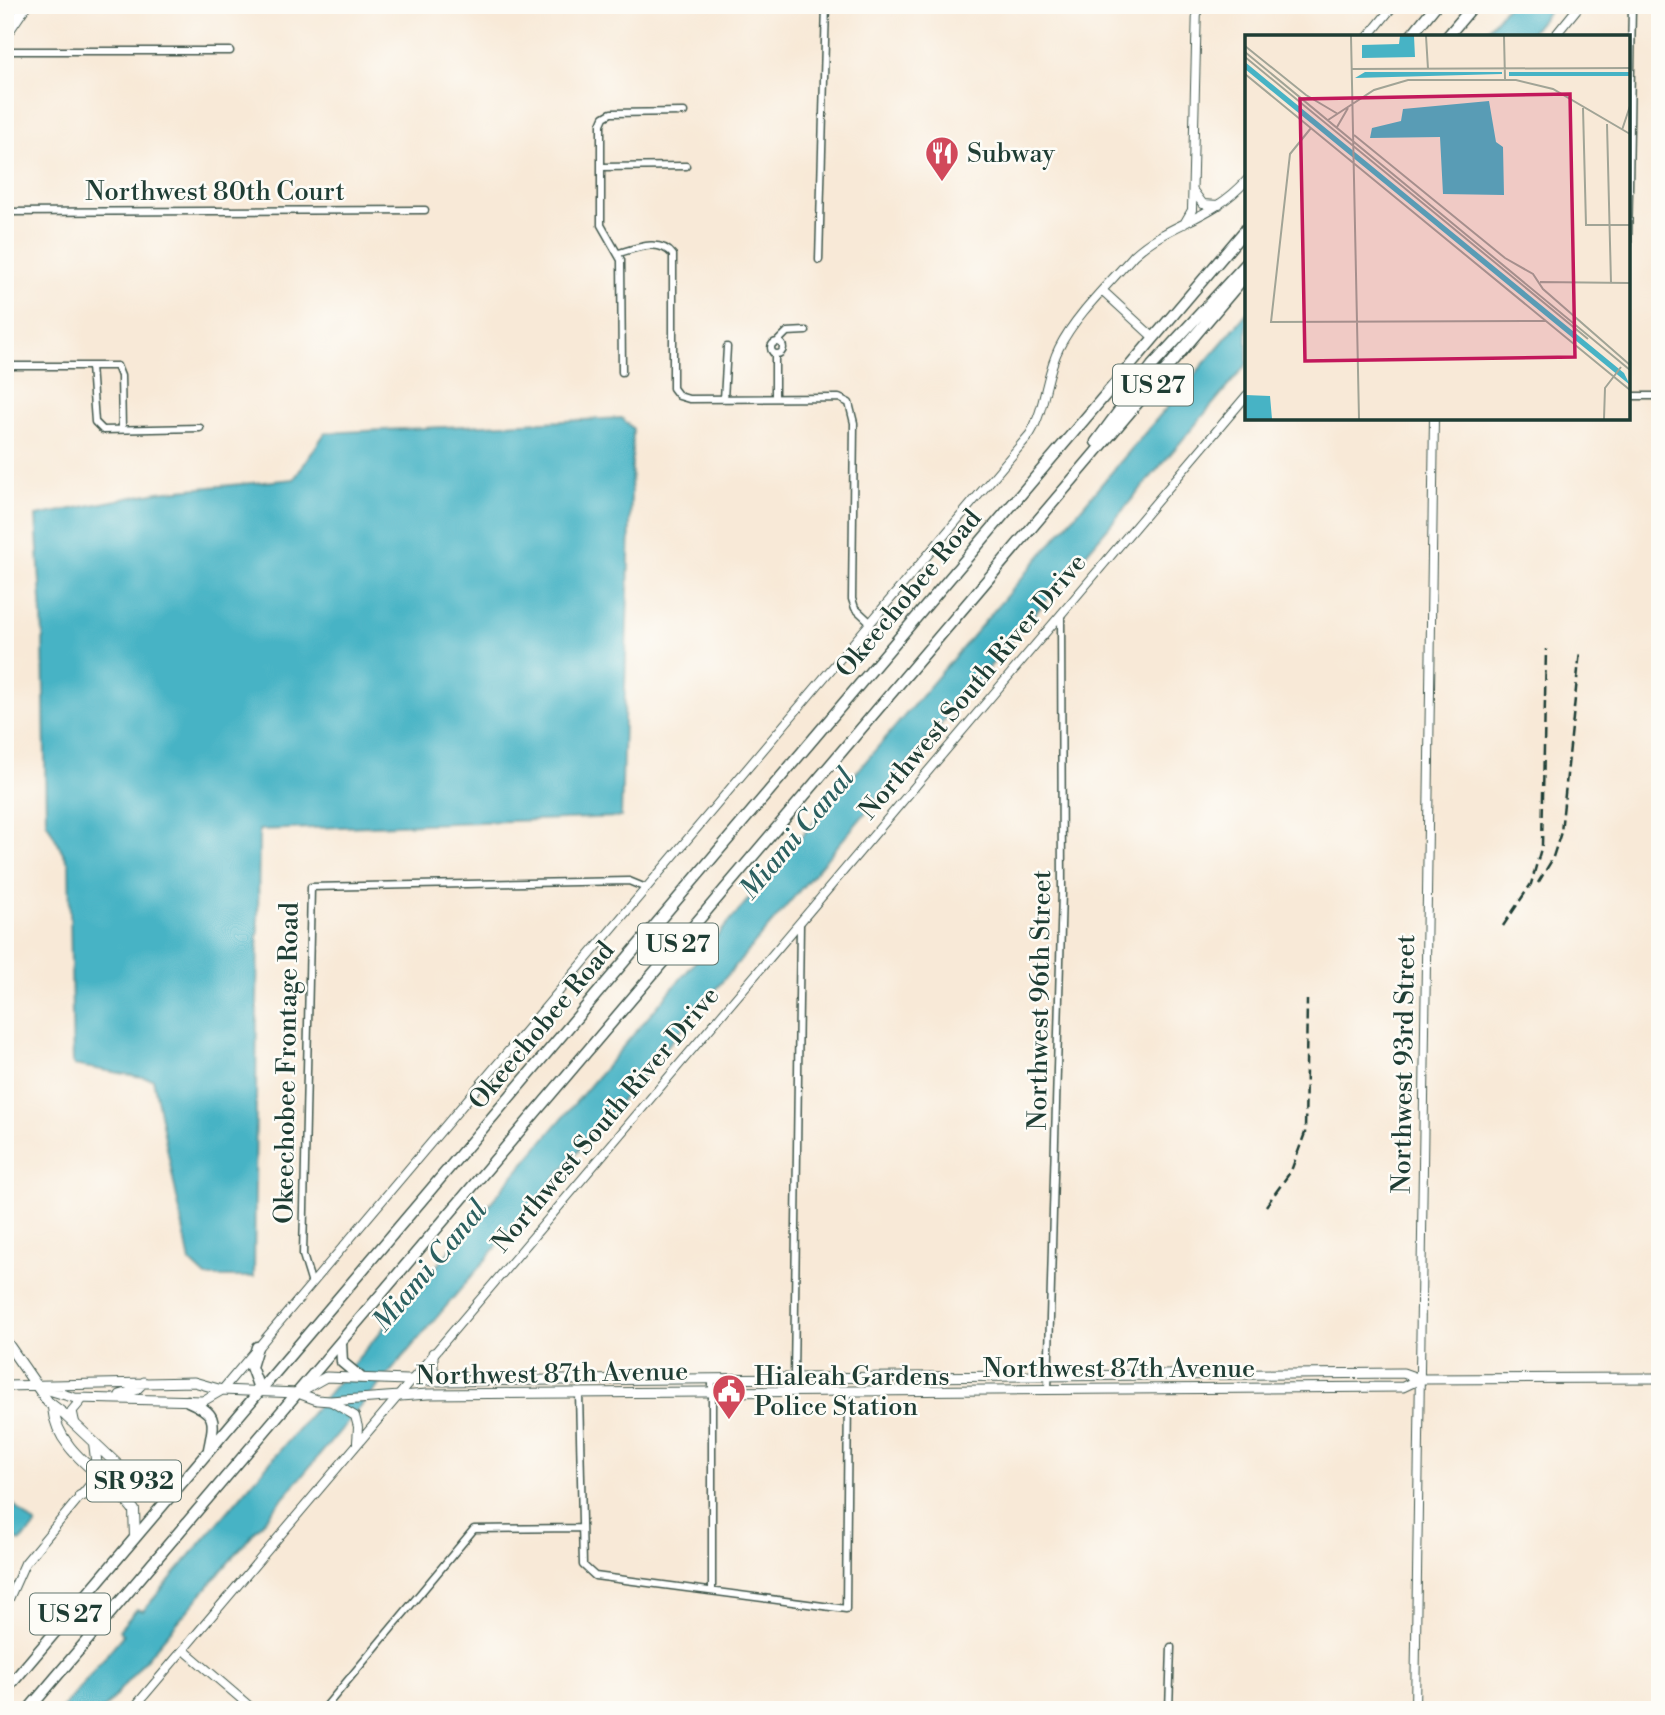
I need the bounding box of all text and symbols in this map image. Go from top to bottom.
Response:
inset map [1245,35,1630,420]
restaurant icon: Subway [923,134,961,183]
place label: Subway [967,138,1055,170]
street label: Northwest 80th Court [85,176,345,208]
road number: US 27 [1113,364,1193,406]
street label: Okeechobee Road [829,503,989,684]
street label: Northwest South River Drive [852,547,1093,826]
water label: Miami Canal [732,761,862,907]
street label: Northwest 96th Street [1022,870,1058,1130]
street label: Okeechobee Frontage Road [268,902,306,1224]
road number: US 27 [638,924,718,964]
street label: Northwest 93rd Street [1386,934,1422,1194]
street label: Okeechobee Road [462,935,622,1116]
street label: Northwest South River Drive [485,980,726,1259]
water label: Miami Canal [365,1193,495,1339]
street label: Northwest 87th Avenue [983,1353,1255,1385]
street label: Northwest 87th Avenue [416,1356,688,1392]
place label: Hialeah Gardens Police Station [754,1361,950,1423]
public building icon: Hialeah Gardens Police Station [710,1372,748,1421]
road number: SR 932 [87,1461,181,1502]
road number: US 27 [30,1594,110,1634]

